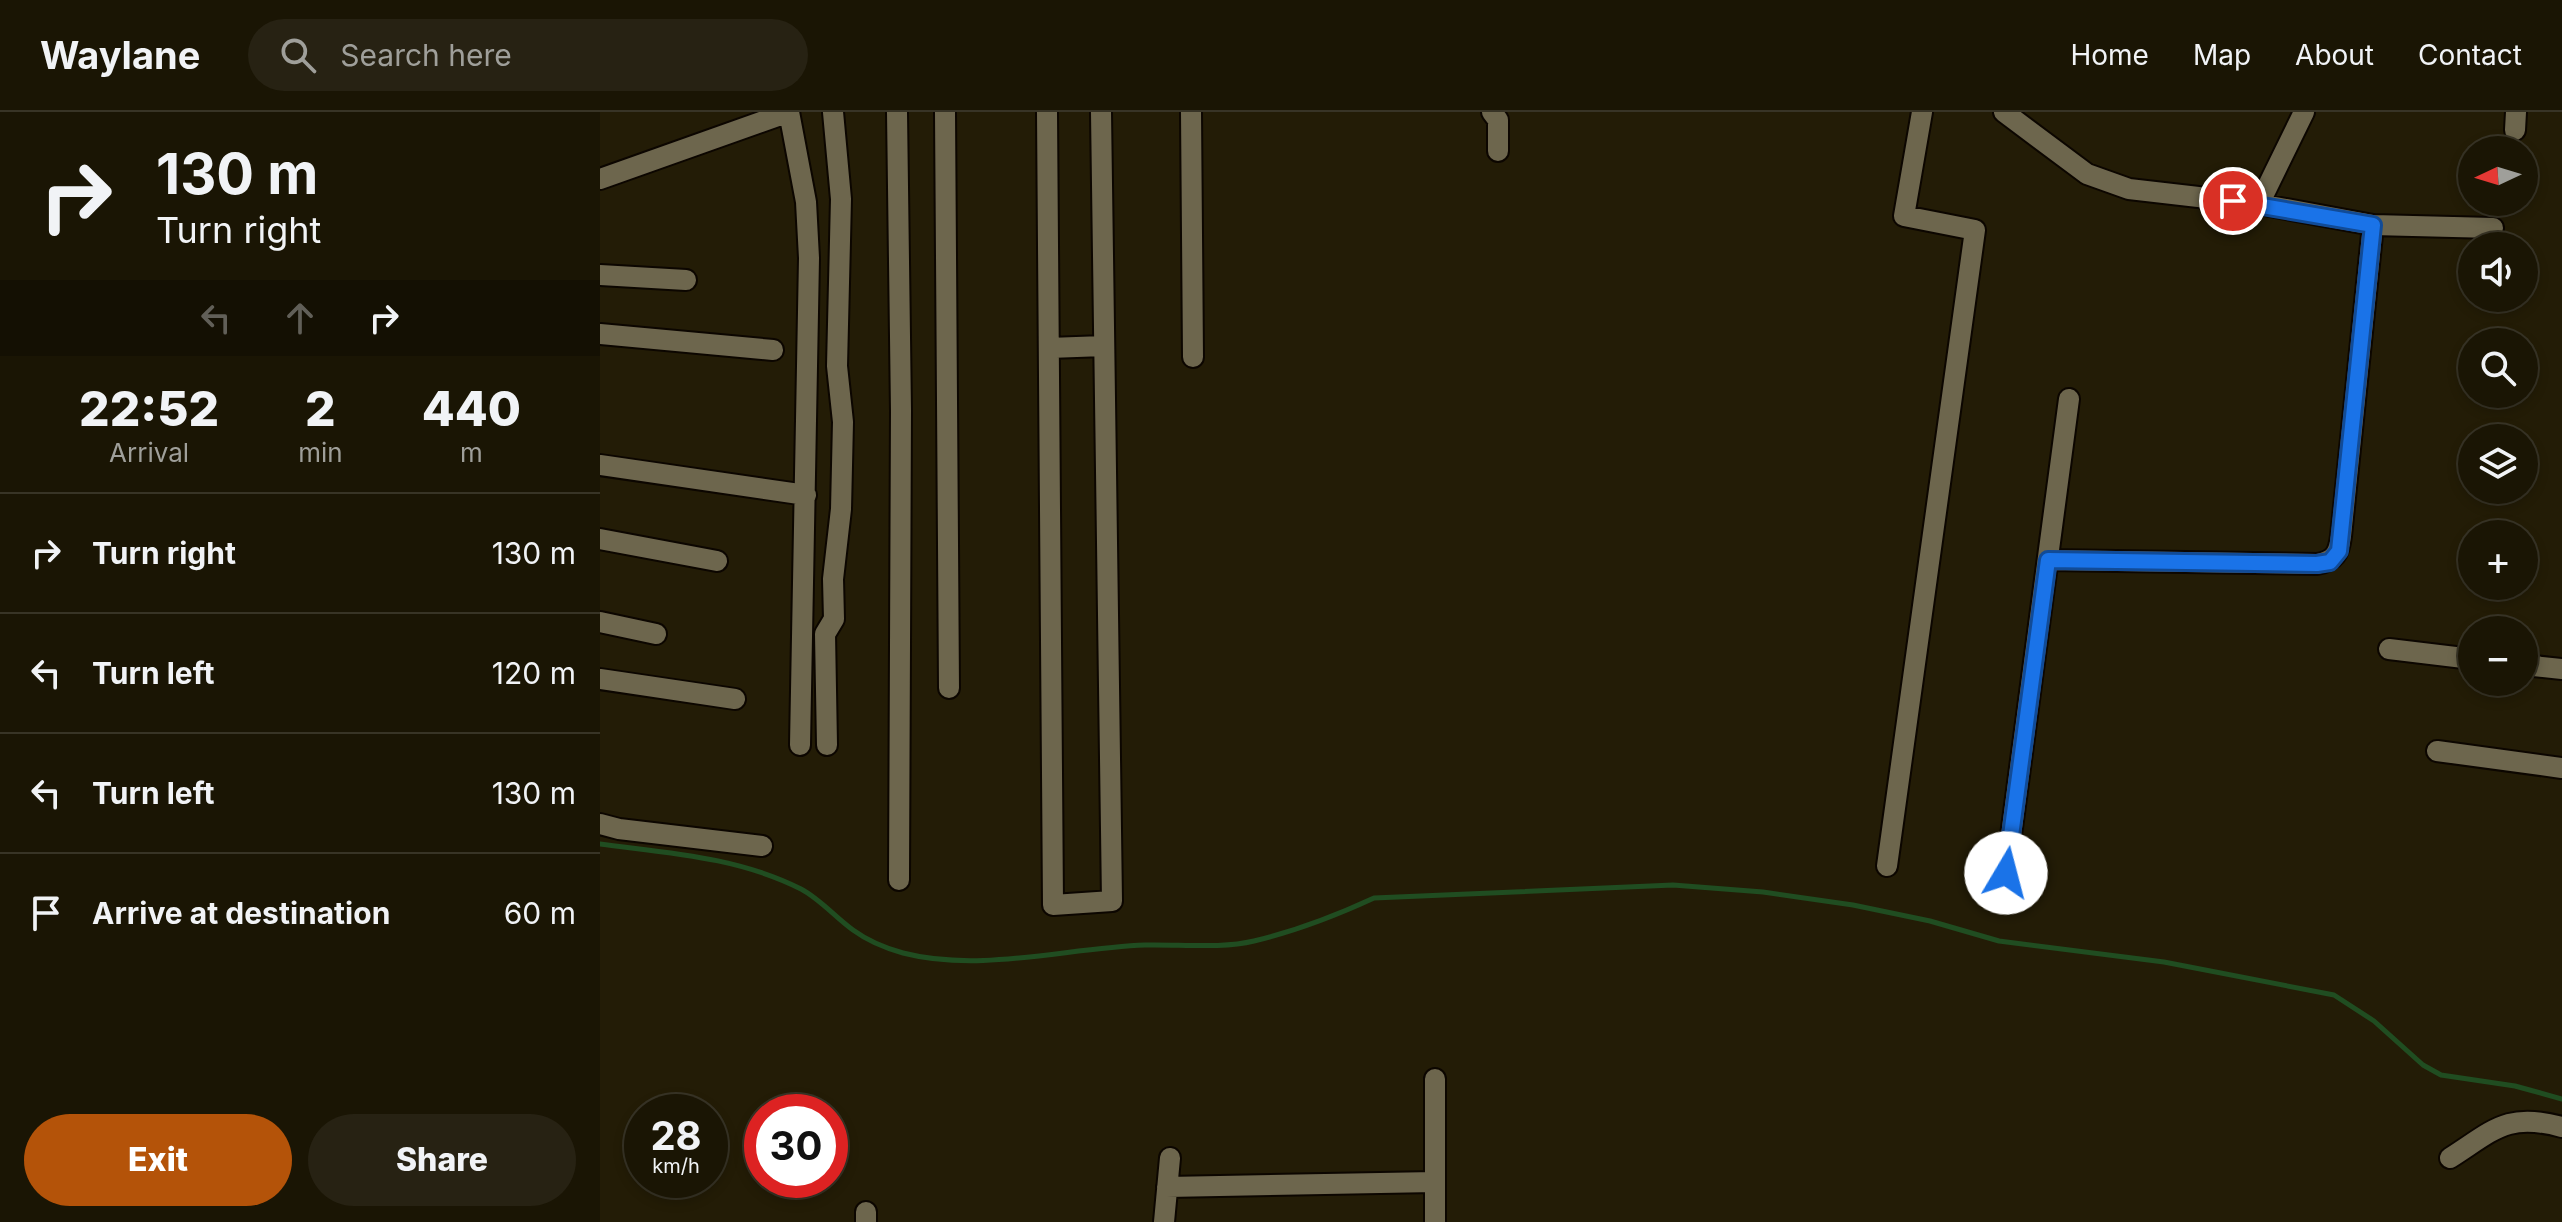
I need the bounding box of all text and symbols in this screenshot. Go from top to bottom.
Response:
search box [248,19,808,91]
text: Waylane [40,32,200,78]
icon: search [276,33,320,77]
text: Search here [340,37,512,73]
text: Home [2070,38,2149,72]
text: Map [2193,38,2251,72]
text: About [2295,38,2374,72]
text: Contact [2418,38,2522,72]
north arrow [2458,136,2538,216]
map controls [2458,136,2538,696]
text: 130 m [156,140,318,208]
icon: right [24,144,128,248]
pin [2199,167,2267,235]
icon: arrive [2211,179,2255,223]
text: Turn right [156,208,321,252]
button: sound [2458,232,2538,312]
icon: left [194,296,238,340]
icon: ahead [278,296,322,340]
icon: right [362,296,406,340]
button: search [2458,328,2538,408]
text: 22:52 [79,379,219,438]
text: 2 [305,379,336,438]
text: 440 [422,379,521,438]
button: layers [2458,424,2538,504]
text: Arrival [109,437,189,468]
text: min [298,437,343,468]
text: m [460,437,483,468]
button: + [2458,520,2538,600]
icon: right [24,531,68,575]
text: Turn right [92,535,236,571]
text: 130 m [492,535,576,571]
button: − [2458,616,2538,696]
icon: left [24,651,68,695]
text: Turn left [92,655,214,691]
text: 120 m [492,655,576,691]
icon: left [24,771,68,815]
text: Turn left [92,775,214,811]
text: 130 m [492,775,576,811]
position arrow [1964,831,2048,915]
icon: arrive [24,891,68,935]
text: Arrive at destination [92,895,390,931]
text: 60 m [504,895,576,931]
speed limit sign: 30 [744,1094,848,1198]
text: 28 [650,1111,702,1160]
button: Exit [24,1114,292,1206]
button: Share [308,1114,576,1206]
text: km/h [652,1154,700,1178]

